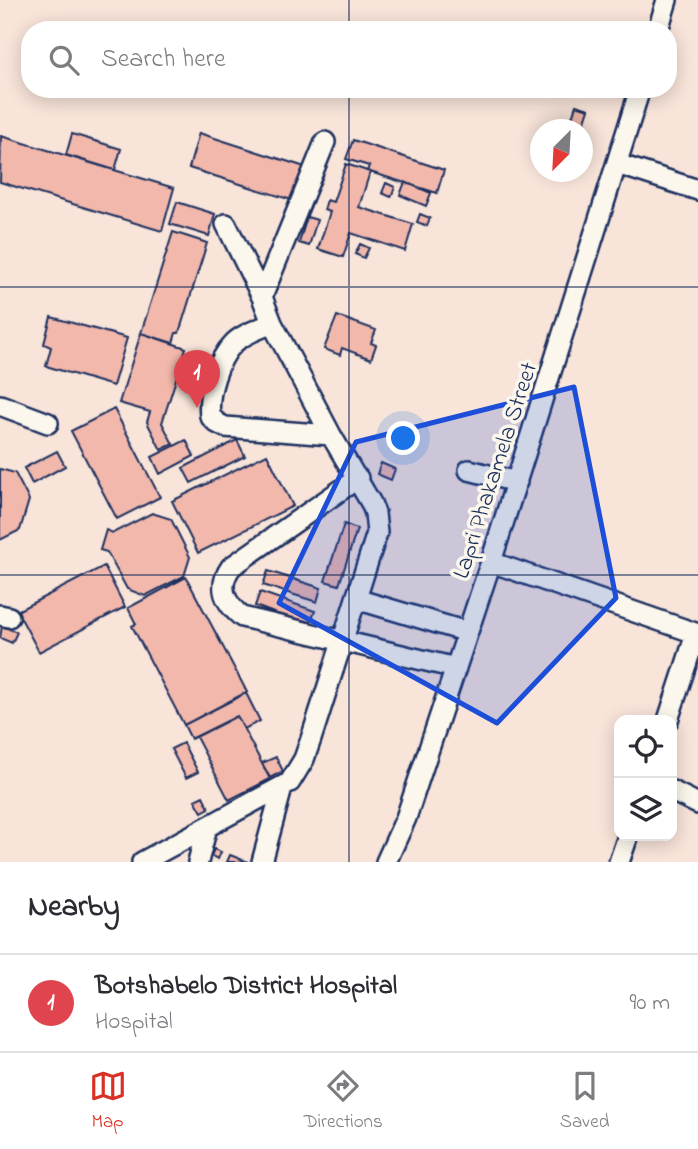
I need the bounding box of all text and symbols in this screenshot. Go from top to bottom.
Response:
search box [21,21,677,98]
icon: search [45,41,83,79]
text: Search here [101,41,226,79]
north arrow [530,119,593,182]
pin: 1 [174,350,220,408]
street label: Lapri Phakamela Street [445,358,548,584]
your location [386,421,420,455]
map controls [614,715,677,841]
button: locate [614,715,677,778]
button: layers [614,778,677,841]
text: Nearby [28,886,120,930]
text: Botshabelo District Hospital [95,968,397,1006]
text: 1 [47,987,55,1020]
text: 90 m [630,987,670,1020]
text: Hospital [95,1006,173,1039]
tab: Map [89,1067,127,1136]
tab: Directions [304,1067,383,1136]
tab: Saved [560,1067,609,1136]

